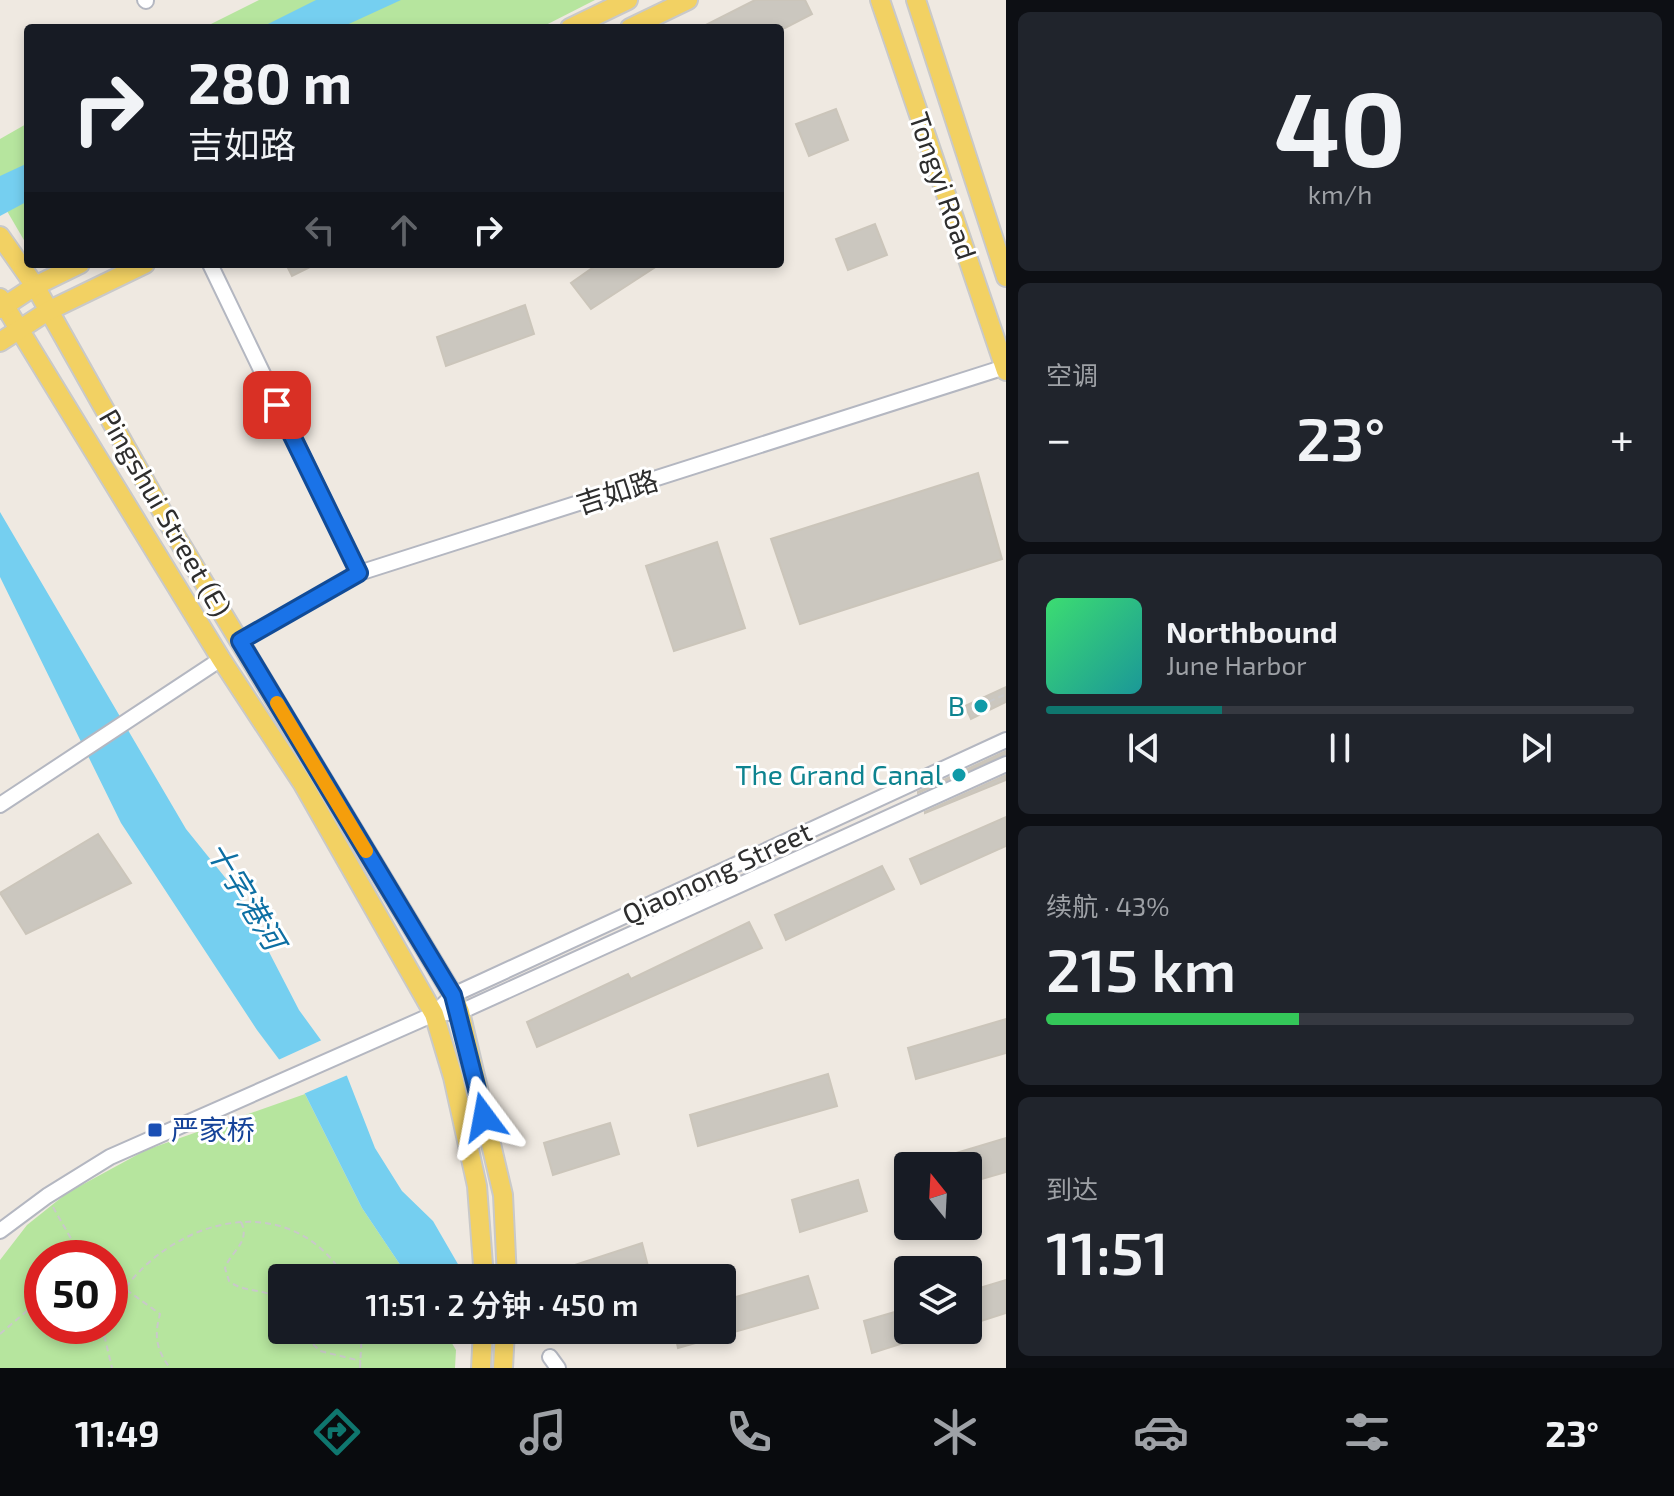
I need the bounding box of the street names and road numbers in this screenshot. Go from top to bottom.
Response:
street label: Tongyi Road [903,108,985,264]
street label: Pingshui Street (E) [93,403,239,622]
street label: 吉如路 [571,462,662,520]
street label: Qiaonong Street [616,813,817,931]

